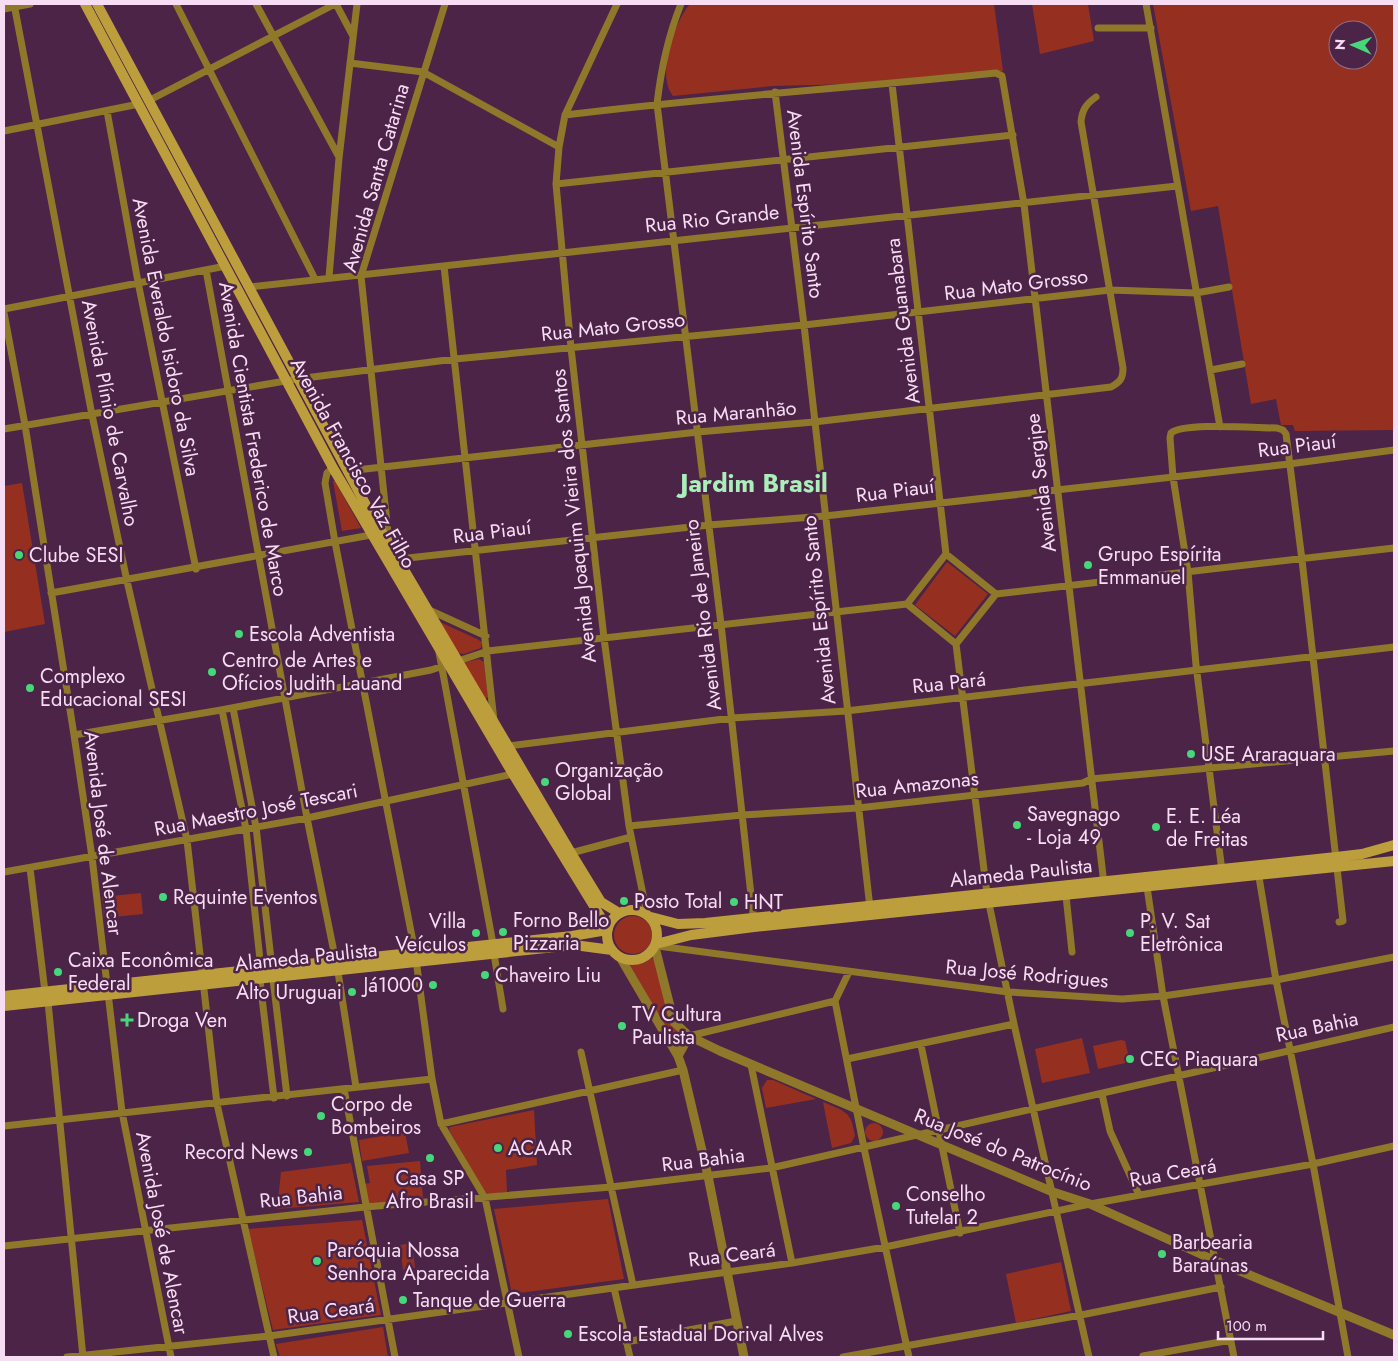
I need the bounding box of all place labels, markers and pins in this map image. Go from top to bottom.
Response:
place label: Grupo Espírita Emmanuel [1098,540,1221,592]
place label: Clube SESI [29,541,123,570]
marker: Clube SESI [13,549,25,561]
marker: Grupo Espírita Emmanuel [1082,559,1094,571]
place label: Escola Adventista [249,620,395,649]
marker: Escola Adventista [233,628,245,640]
place label: Centro de Artes e Ofícios Judith Lauand [222,646,402,698]
place label: Complexo Educacional SESI [40,662,186,714]
marker: Centro de Artes e Ofícios Judith Lauand [206,666,218,678]
marker: Complexo Educacional SESI [24,682,36,694]
place label: USE Araraquara [1201,740,1336,769]
marker: USE Araraquara [1185,748,1197,760]
place label: Organização Global [555,756,663,808]
marker: Organização Global [539,776,551,788]
place label: Savegnago - Loja 49 [1027,800,1120,852]
place label: E. E. Léa de Freitas [1166,802,1248,854]
marker: Savegnago - Loja 49 [1011,819,1023,831]
marker: E. E. Léa de Freitas [1150,821,1162,833]
place label: Requinte Eventos [173,883,317,912]
place label: Posto Total [634,887,722,916]
place label: HNT [744,888,784,917]
marker: Requinte Eventos [157,891,169,903]
marker: Posto Total [618,895,630,907]
marker: HNT [728,896,740,908]
place label: Forno Bello Pizzaria [513,906,609,958]
place label: Villa Veículos [395,907,466,959]
place label: P. V. Sat Eletrônica [1140,907,1223,959]
marker: Forno Bello Pizzaria [497,926,509,938]
marker: Villa Veículos [470,927,482,939]
marker: P. V. Sat Eletrônica [1124,927,1136,939]
place label: Caixa Econômica Federal [68,946,213,998]
place label: Chaveiro Liu [495,961,601,990]
marker: Caixa Econômica Federal [52,966,64,978]
marker: Chaveiro Liu [479,969,491,981]
place label: Já1000 [361,971,423,1000]
place label: Alto Uruguai [236,978,342,1007]
marker: Já1000 [427,979,439,991]
marker: Alto Uruguai [346,986,358,998]
place label: TV Cultura Paulista [632,1000,722,1052]
place label: Droga Ven [137,1006,228,1035]
marker: Droga Ven [121,1014,133,1026]
marker: TV Cultura Paulista [616,1020,628,1032]
place label: CEC Piaquara [1140,1045,1258,1074]
marker: CEC Piaquara [1124,1053,1136,1065]
place label: Corpo de Bombeiros [331,1090,421,1142]
marker: Corpo de Bombeiros [315,1110,327,1122]
place label: ACAAR [508,1134,572,1163]
place label: Record News [185,1138,298,1167]
marker: ACAAR [492,1142,504,1154]
marker: Record News [302,1146,314,1158]
marker: Casa SP Afro Brasil [424,1152,436,1164]
place label: Casa SP Afro Brasil [386,1164,474,1216]
place label: Conselho Tutelar 2 [906,1180,986,1232]
marker: Conselho Tutelar 2 [890,1200,902,1212]
place label: Barbearia Baraúnas [1172,1228,1253,1280]
place label: Paróquia Nossa Senhora Aparecida [327,1236,490,1288]
marker: Barbearia Baraúnas [1156,1248,1168,1260]
marker: Paróquia Nossa Senhora Aparecida [311,1255,323,1267]
place label: Tanque de Guerra [413,1286,566,1315]
marker: Tanque de Guerra [397,1294,409,1306]
place label: Escola Estadual Dorival Alves [578,1320,824,1349]
marker: Escola Estadual Dorival Alves [562,1328,574,1340]

